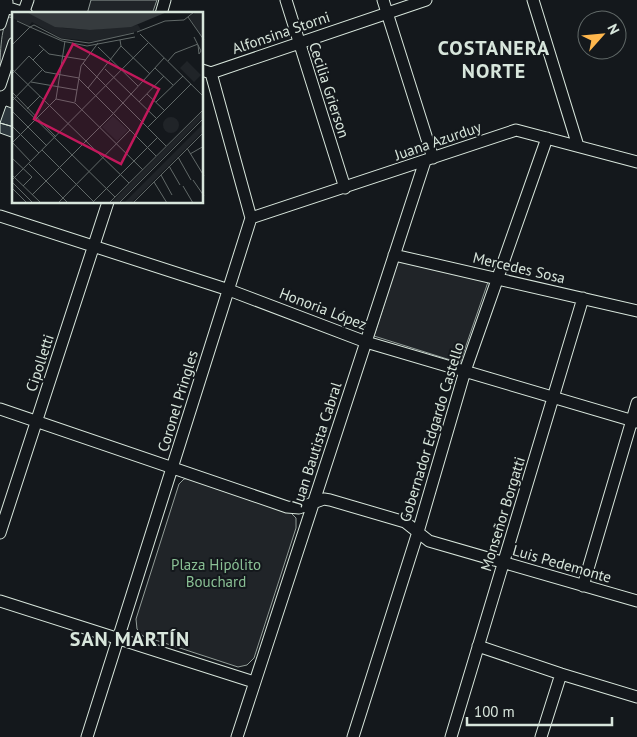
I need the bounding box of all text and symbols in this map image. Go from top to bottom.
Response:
street label: Alfonsina Storni [229,7,332,58]
north arrow [577,10,627,60]
inset map [12,12,204,204]
text: N [603,21,624,37]
district label: COSTANERA NORTE [438,35,550,84]
street label: Cecilia Grierson [305,39,354,140]
street label: Juana Azurduy [391,117,484,165]
street label: Mercedes Sosa [471,248,567,287]
street label: Honoria López [277,283,370,334]
street label: Cipolletti [21,332,58,394]
street label: Gobernador Edgardo Castello [395,340,468,524]
street label: Coronel Pringles [153,348,202,454]
street label: Juan Bautista Cabral [287,379,346,509]
street label: Monseñor Borgatti [476,454,529,574]
street label: Luis Pedemonte [510,540,614,587]
park label: Plaza Hipólito Bouchard [171,555,261,591]
district label: SAN MARTÍN [70,626,190,652]
scale bar [467,694,612,726]
text: 100 m [474,702,515,721]

